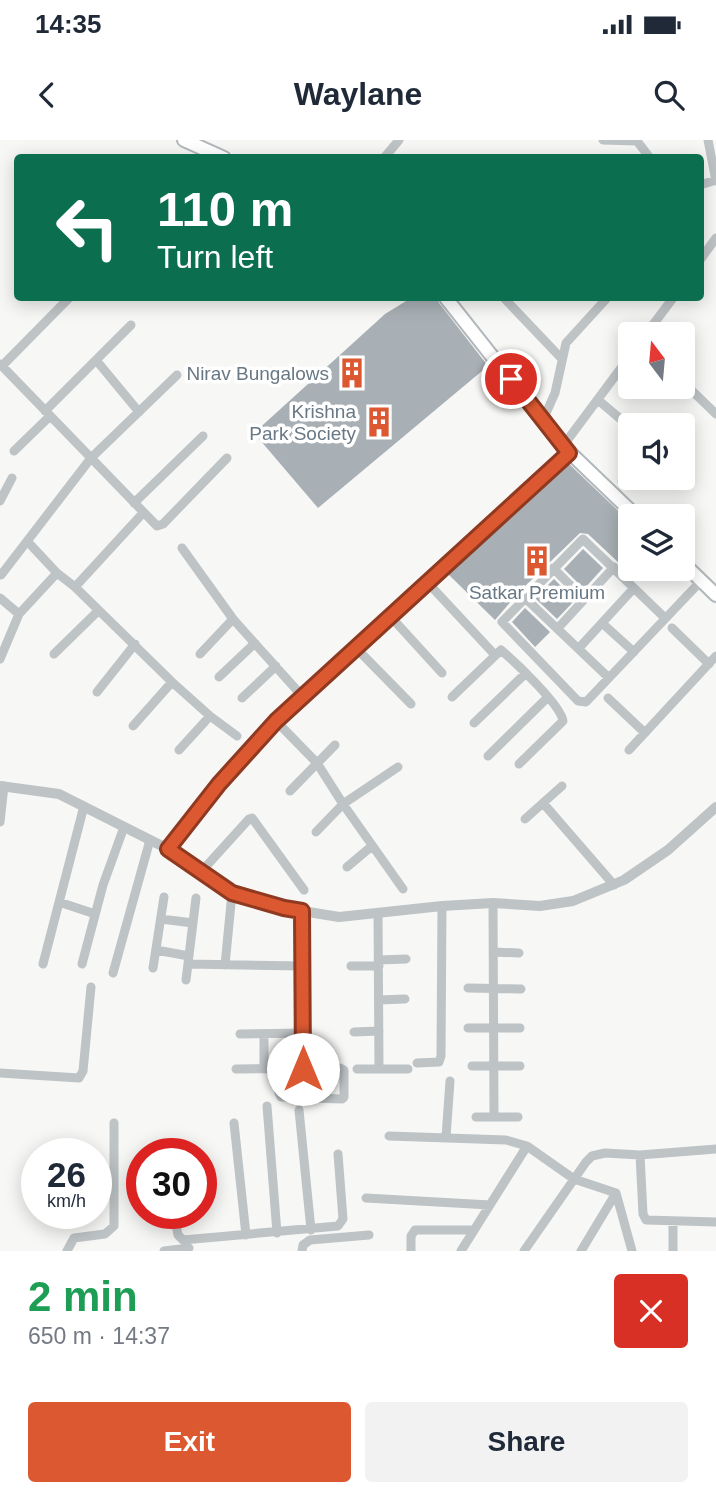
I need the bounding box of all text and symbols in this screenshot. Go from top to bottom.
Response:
text: 14:35 [35,9,102,39]
icon: back [28,76,66,114]
text: Waylane [294,76,422,112]
icon: search [650,76,688,114]
icon: left [42,182,133,273]
text: 110 m [157,182,293,236]
text: Turn left [157,239,273,275]
north arrow [618,322,695,399]
map controls [618,322,695,581]
pin [481,349,541,409]
building icon: Nirav Bungalows [335,356,369,390]
icon: arrive [492,360,530,398]
place label: Nirav Bungalows [186,363,329,384]
place label: Krishna Park Society [249,401,356,444]
building icon: Krishna Park Society [362,405,396,439]
button: sound [618,413,695,490]
button: layers [618,504,695,581]
building icon: Satkar Premium [520,544,554,578]
place label: Satkar Premium [469,582,605,603]
position arrow [266,1032,340,1106]
speed limit sign: 30 [126,1138,217,1229]
text: 26 [47,1155,86,1194]
text: km/h [47,1191,86,1211]
text: 2 min [28,1273,138,1320]
button: close [614,1274,688,1348]
text: 650 m · 14:37 [28,1323,170,1349]
button: Exit [28,1402,351,1482]
button: Share [365,1402,688,1482]

